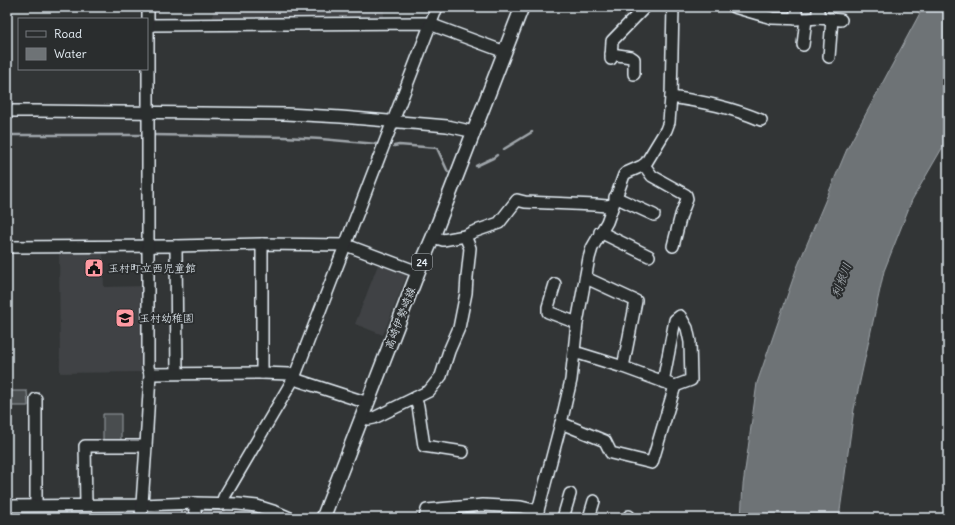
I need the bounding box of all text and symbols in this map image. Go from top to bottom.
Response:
legend [18,18,148,70]
text: Road [54,26,82,41]
text: Water [54,46,87,61]
road number: 24 [412,254,432,270]
public building icon: 玉村町立西児童館 [83,257,105,279]
place label: 玉村町立西児童館 [108,261,196,275]
water label: 利根川 [828,261,854,299]
street label: 高崎伊勢崎線 [382,285,418,351]
school or university icon: 玉村幼稚園 [114,307,136,329]
place label: 玉村幼稚園 [139,311,194,325]

